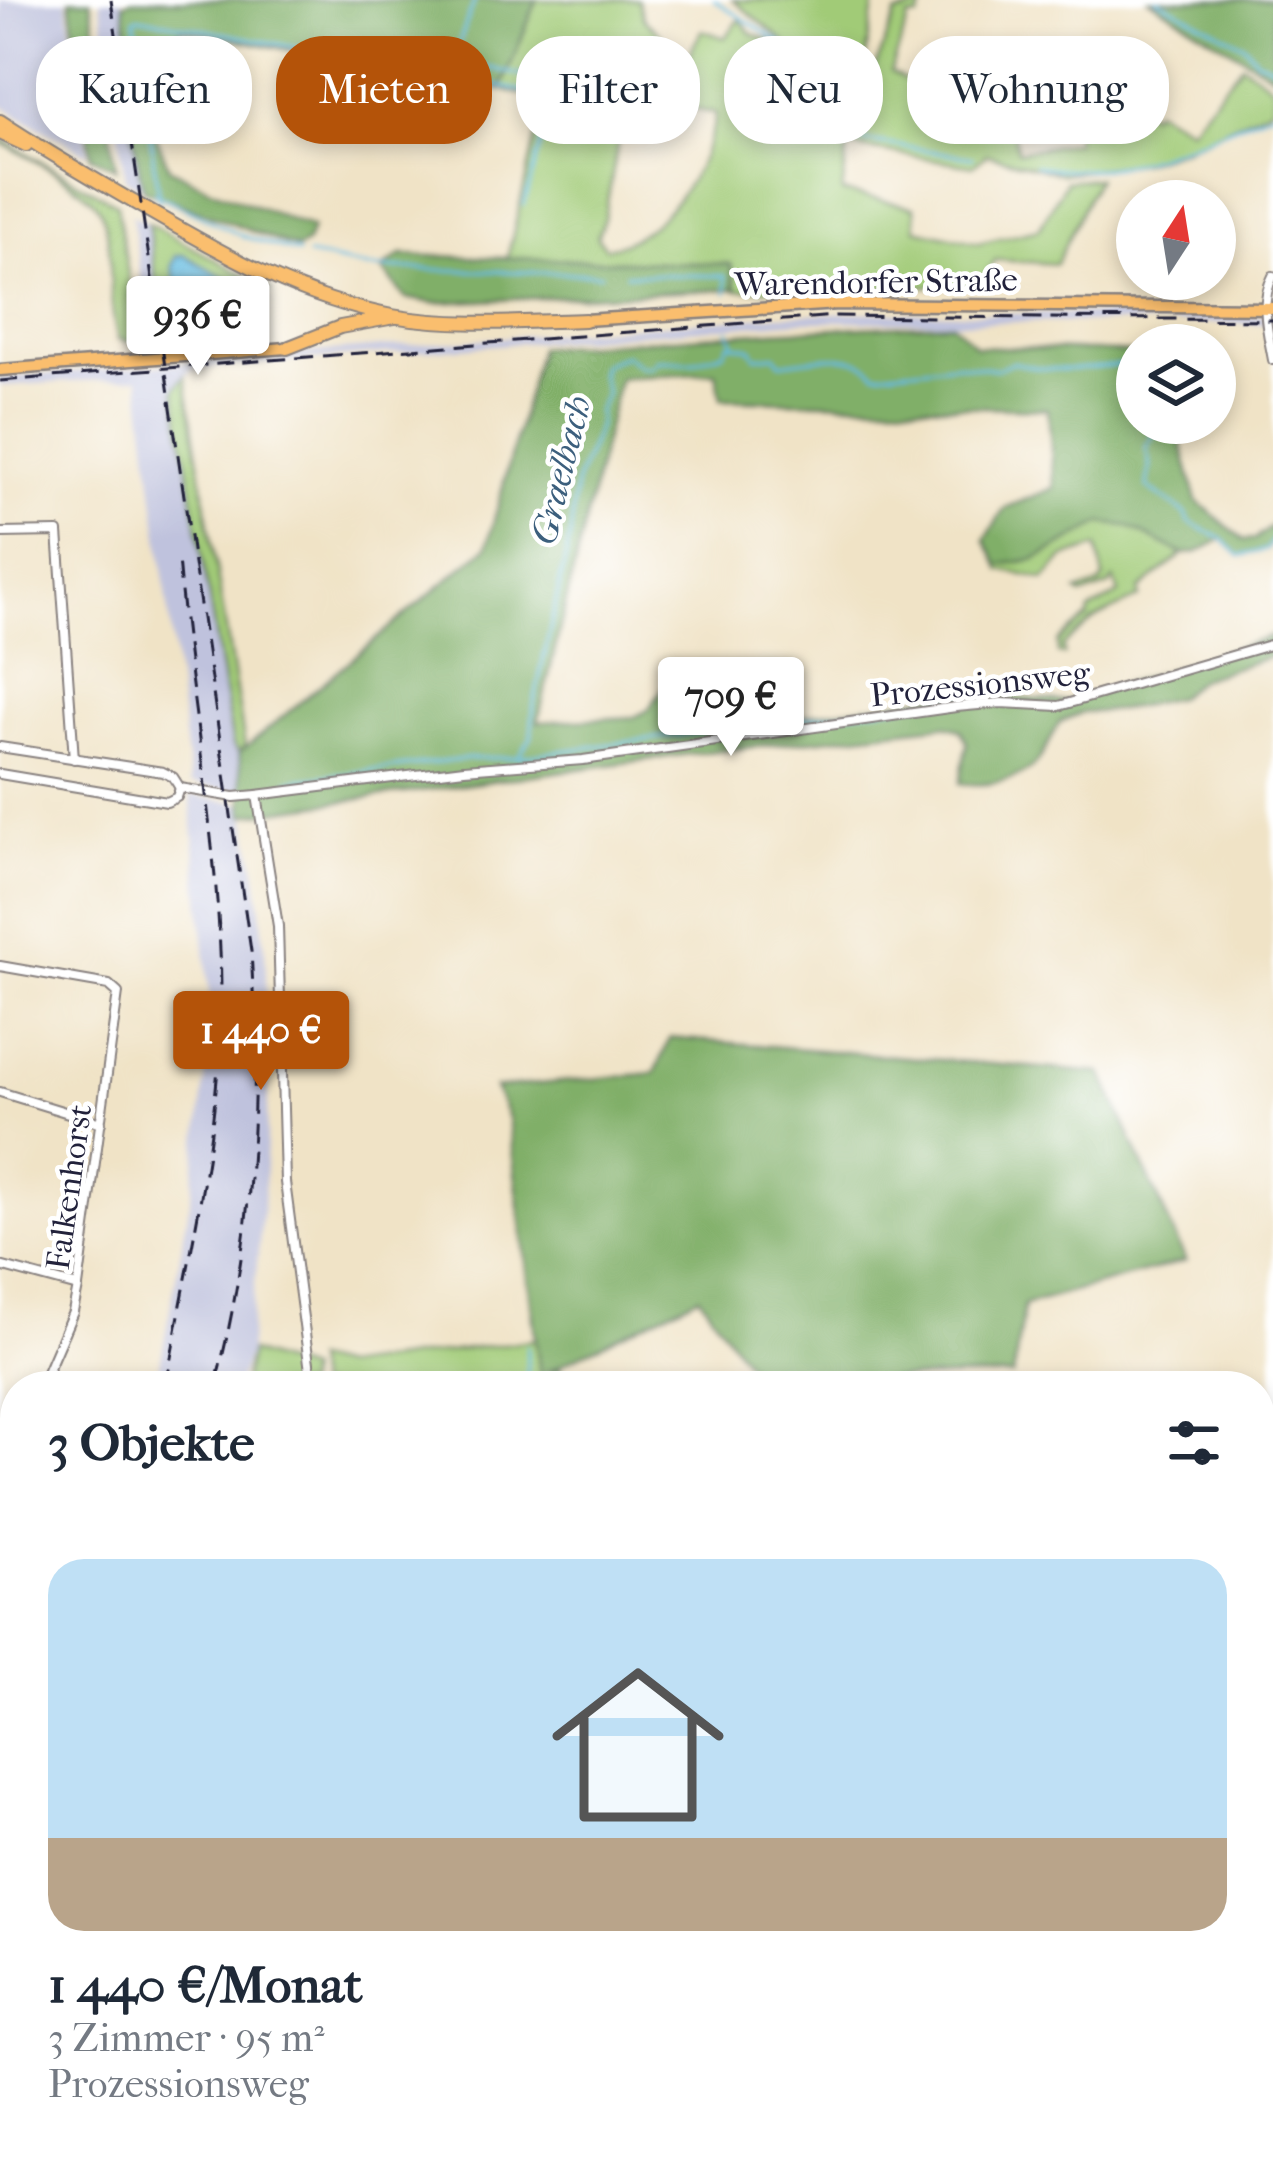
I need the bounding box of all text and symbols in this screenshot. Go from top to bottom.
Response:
chip: Kaufen [36,36,252,144]
chip: Mieten [276,36,492,144]
chip: Filter [516,36,700,144]
chip: Neu [724,36,883,144]
chip: Wohnung [907,36,1169,144]
north arrow [1116,180,1236,300]
map controls [1116,180,1236,444]
street label: Warendorfer Straße [733,261,1018,304]
pin: 936 € [114,276,282,378]
text: 936 € [153,292,243,338]
button: layers [1116,324,1236,444]
water label: Graelbach [522,391,600,549]
street label: Prozessionsweg [868,654,1092,715]
pin: 709 € [647,657,815,759]
text: 709 € [685,673,777,719]
pin: 1 440 € [150,991,372,1093]
text: 1 440 € [200,1007,322,1053]
street label: Falkenhorst [39,1102,100,1272]
icon: filters [1161,1410,1227,1476]
text: 3 Objekte [48,1413,254,1473]
icon: home [530,1637,746,1853]
text: 1 440 €/Monat [48,1955,362,2015]
text: 3 Zimmer · 95 m² [48,2015,325,2061]
text: Prozessionsweg [48,2061,309,2107]

